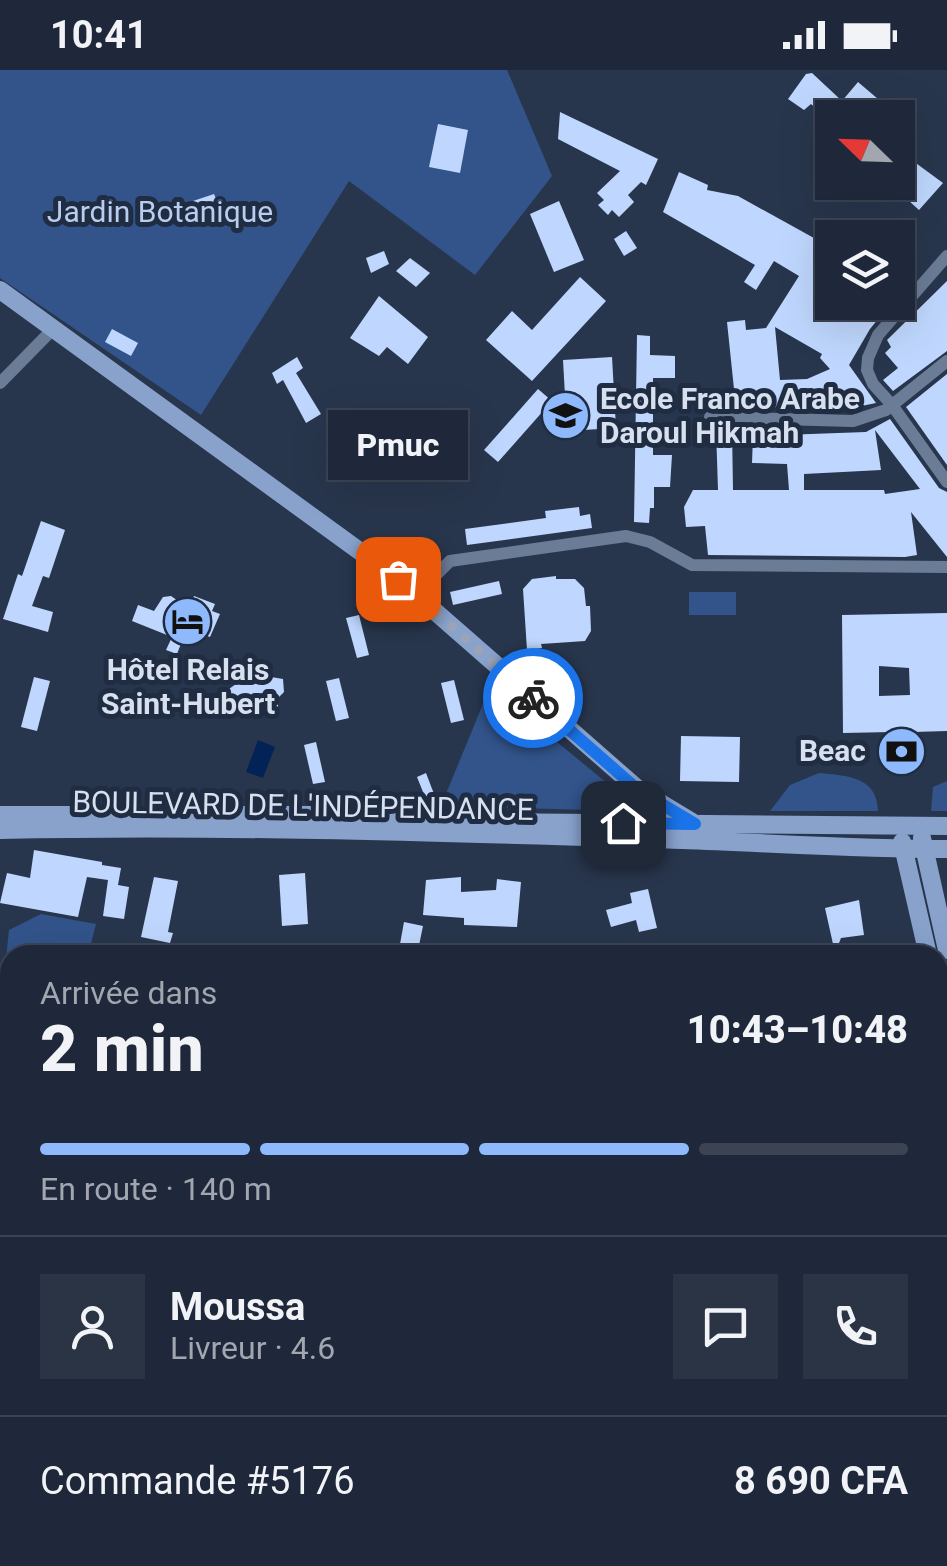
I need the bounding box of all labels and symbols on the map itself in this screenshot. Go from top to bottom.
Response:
north arrow [815,100,915,200]
park label: Jardin Botanique [47,194,273,229]
place label: Ecole Franco Arabe Daroul Hikmah [600,381,860,450]
school or university icon: Ecole Franco Arabe Daroul Hikmah [539,390,591,442]
callout: Pmuc [328,409,468,479]
pin [356,537,441,622]
hotel icon: Hôtel Relais Saint-Hubert [162,595,214,647]
courier [483,648,583,748]
place label: Hôtel Relais Saint-Hubert [101,652,275,721]
bank icon: Beac [875,725,927,777]
place label: Beac [799,733,866,768]
pin [581,781,666,866]
street label: BOULEVARD DE L'INDÉPENDANCE [72,784,534,827]

